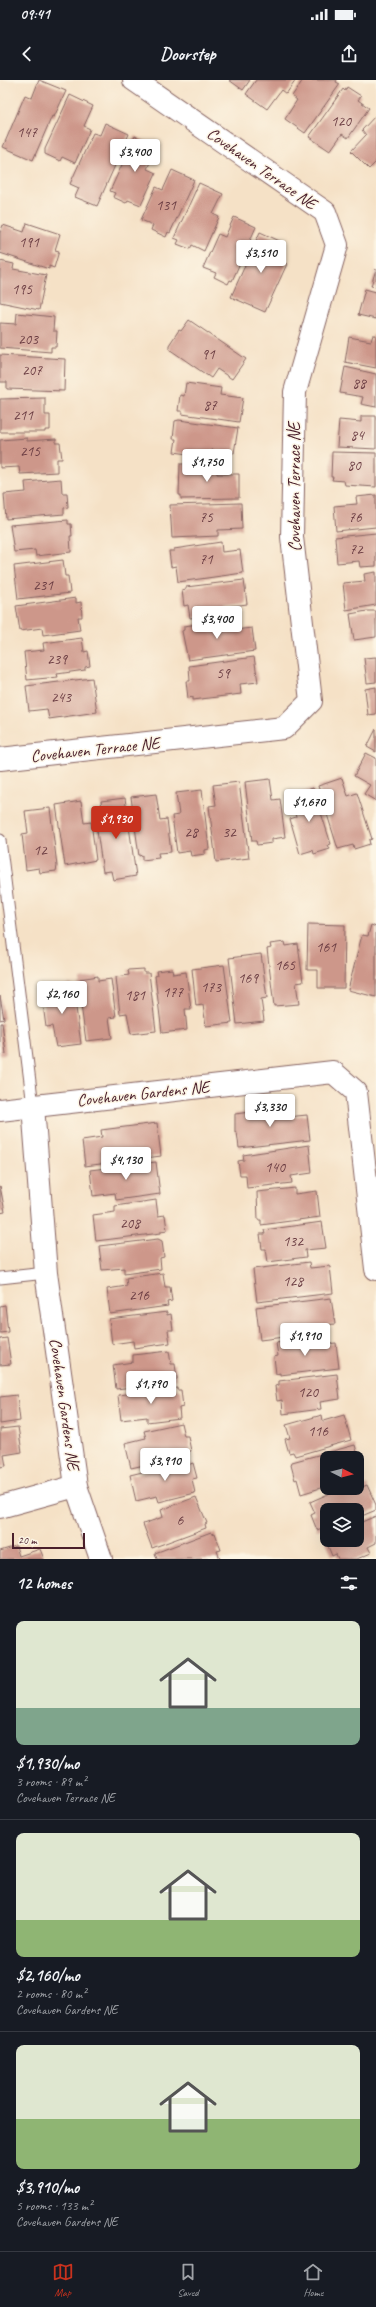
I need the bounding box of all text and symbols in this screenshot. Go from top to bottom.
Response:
text: 09:41 [20,5,50,24]
icon: back [16,43,38,65]
text: Doorstep [160,43,216,65]
icon: share [338,43,360,65]
house number: 120 [331,112,352,131]
house number: 147 [17,123,38,142]
street label: Covehaven Terrace NE [203,123,322,215]
pin: $3,400 [102,139,168,173]
text: $3,400 [119,144,151,160]
house number: 131 [156,196,177,215]
house number: 191 [19,233,40,252]
pin: $3,510 [228,240,294,274]
text: $3,510 [245,245,277,261]
house number: 195 [12,280,33,299]
house number: 203 [18,330,39,349]
house number: 91 [201,345,216,364]
house number: 207 [22,361,43,380]
house number: 88 [352,374,367,393]
house number: 87 [203,396,218,415]
house number: 211 [13,406,34,425]
street label: Covehaven Terrace NE [284,420,305,552]
house number: 84 [350,426,365,445]
house number: 215 [20,442,41,461]
pin: $1,750 [174,449,240,483]
text: $1,750 [191,454,223,470]
house number: 80 [347,456,362,475]
house number: 75 [199,508,214,527]
house number: 76 [348,508,363,527]
house number: 72 [349,540,364,559]
house number: 71 [199,550,214,569]
house number: 231 [33,576,54,595]
pin: $3,400 [184,606,250,640]
text: $3,400 [201,611,233,627]
house number: 239 [47,650,68,669]
house number: 59 [216,664,231,683]
house number: 243 [51,688,72,707]
street label: Covehaven Terrace NE [30,732,162,767]
pin: $1,670 [276,789,342,823]
text: $1,670 [293,794,325,810]
pin: $1,930 [83,806,149,840]
text: $1,930 [100,811,132,827]
house number: 28 [184,823,199,842]
house number: 32 [222,823,237,842]
house number: 12 [33,841,48,860]
house number: 161 [316,938,337,957]
house number: 165 [275,956,296,975]
house number: 169 [238,969,259,988]
house number: 173 [201,978,222,997]
pin: $2,160 [29,981,95,1015]
house number: 177 [163,983,184,1002]
text: $2,160 [46,986,78,1002]
house number: 181 [125,986,146,1005]
street label: Covehaven Gardens NE [76,1076,212,1111]
pin: $3,330 [237,1094,303,1128]
text: $3,330 [254,1099,286,1115]
pin: $4,130 [93,1147,159,1181]
text: $4,130 [110,1152,142,1168]
house number: 140 [265,1158,286,1177]
house number: 208 [120,1214,141,1233]
house number: 132 [283,1232,304,1251]
house number: 128 [283,1272,304,1291]
house number: 216 [129,1286,150,1305]
pin: $1,910 [272,1323,338,1357]
text: $1,910 [289,1328,321,1344]
street label: Covehaven Gardens NE [45,1337,84,1473]
pin: $1,790 [118,1371,184,1405]
text: $1,790 [135,1376,167,1392]
house number: 120 [298,1383,319,1402]
house number: 116 [308,1422,329,1441]
pin: $3,910 [132,1448,198,1482]
north arrow [320,1451,364,1495]
map controls [320,1451,364,1547]
text: $3,910 [149,1453,181,1469]
button: layers [320,1503,364,1547]
house number: 6 [177,1511,185,1530]
scale bar [12,1531,85,1550]
text: 20 m [18,1533,37,1547]
icon: filters [338,1572,360,1594]
text: 12 homes [16,1573,72,1594]
icon: home [152,1647,224,1719]
text: $1,930/mo [16,1753,79,1774]
text: 3 rooms · 89 m² [16,1774,86,1790]
text: Covehaven Terrace NE [16,1790,115,1806]
icon: home [152,1859,224,1931]
text: $2,160/mo [16,1965,80,1986]
text: 2 rooms · 80 m² [16,1986,86,2002]
text: Covehaven Gardens NE [16,2002,118,2018]
icon: home [152,2071,224,2143]
text: $3,910/mo [16,2177,79,2198]
text: 5 rooms · 133 m² [16,2198,92,2214]
text: Covehaven Gardens NE [16,2214,118,2230]
tab: Map [52,2261,74,2299]
tab: Saved [177,2261,199,2299]
tab: Home [302,2261,324,2299]

